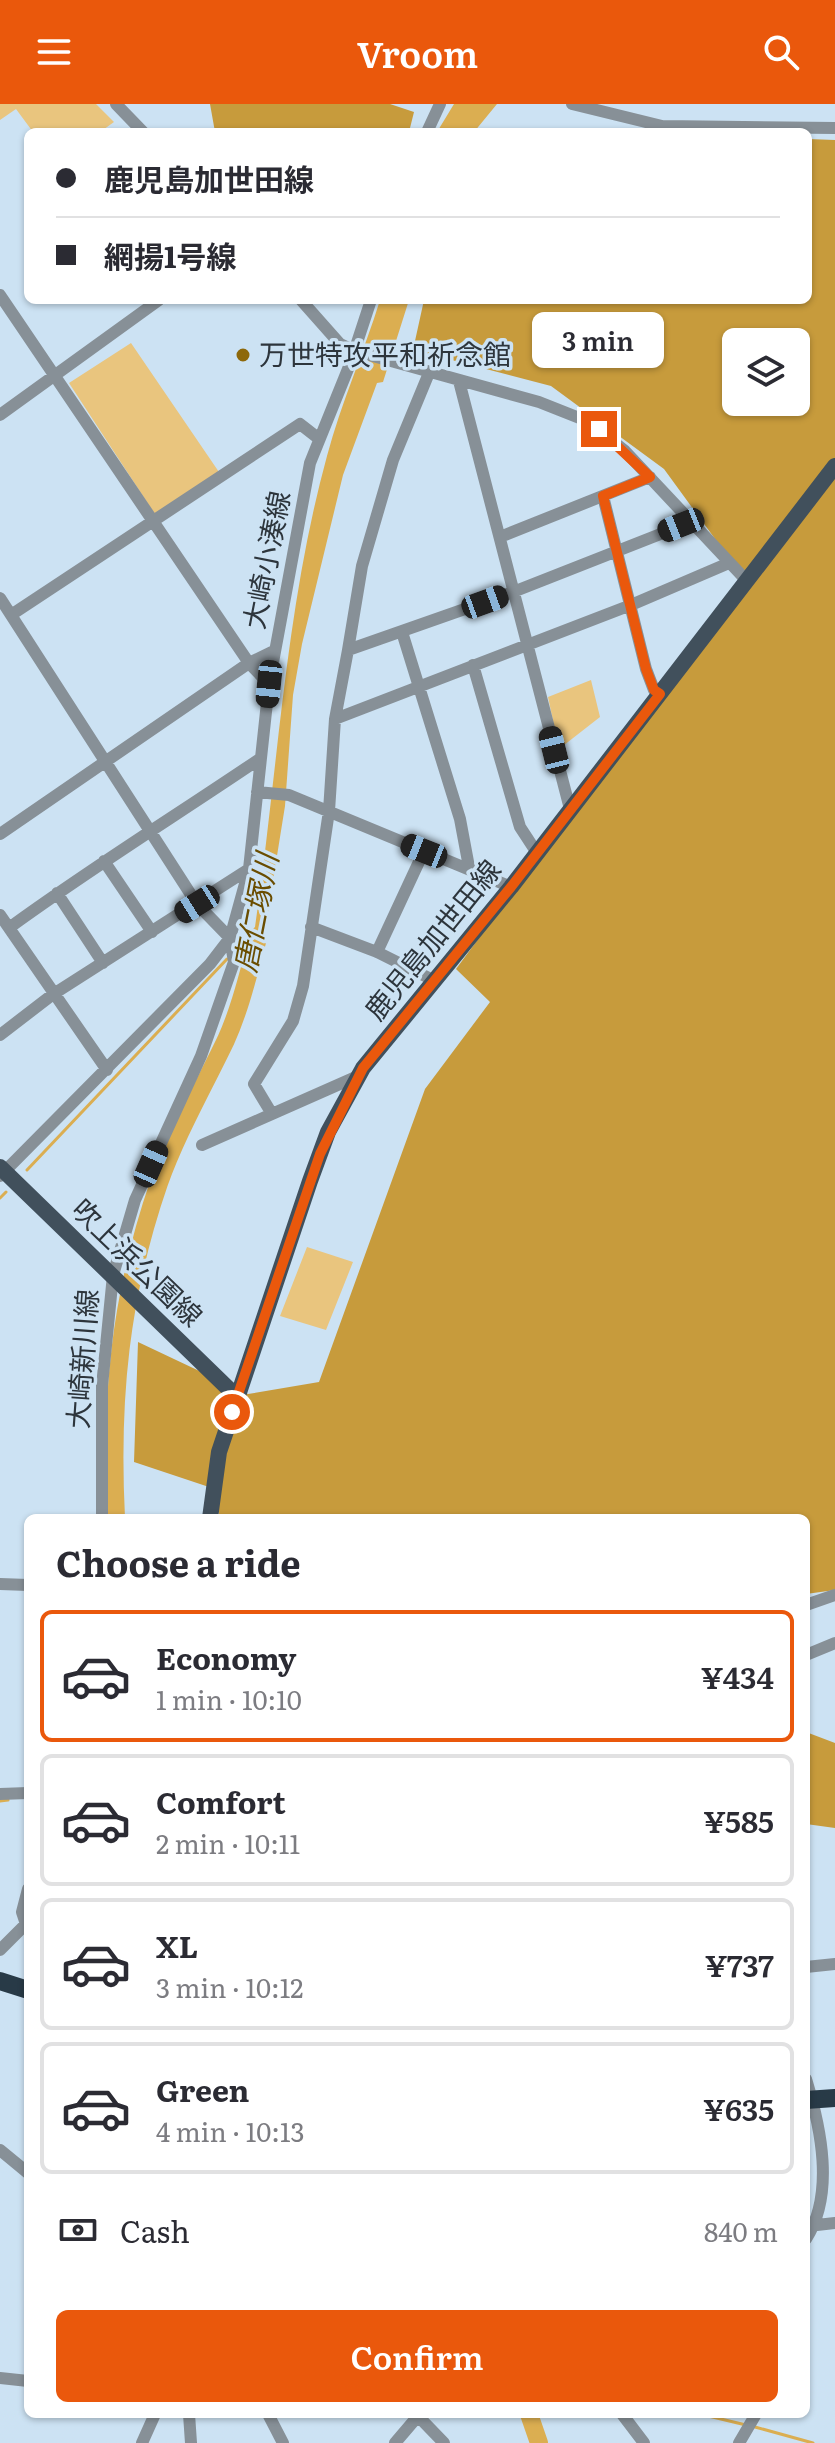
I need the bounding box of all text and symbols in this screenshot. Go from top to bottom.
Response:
text: Vroom [357,26,478,79]
icon: menu [32,30,76,74]
icon: search [759,30,803,74]
text: 鹿児島加世田線 [104,156,314,200]
text: 網揚1号線 [104,233,236,277]
callout: 3 min [533,313,665,369]
text: 3 min [562,320,634,359]
map controls [722,328,810,416]
button: layers [722,328,810,416]
place label: 万世特攻平和祈念館 [259,332,511,374]
marker: 万世特攻平和祈念館 [234,346,252,364]
route end [581,411,617,447]
street label: 大崎小湊線 [231,487,299,632]
car [654,505,708,545]
car [458,583,512,621]
car [255,659,283,709]
car [537,724,571,776]
car [397,831,451,871]
water label: 唐仁塚川 [221,846,288,976]
street label: 鹿児島加世田線 [353,849,509,1028]
car [170,881,224,927]
car [130,1137,172,1191]
street label: 吹上浜公園線 [63,1188,213,1335]
street label: 大崎新川線 [55,1288,107,1430]
route start [214,1394,250,1430]
text: Choose a ride [56,1535,301,1588]
text: Economy [156,1635,296,1679]
icon: car [60,1640,132,1712]
text: ¥434 [701,1654,774,1698]
text: 1 min · 10:10 [156,1679,302,1718]
text: Comfort [156,1779,286,1823]
icon: car [60,1784,132,1856]
text: ¥585 [703,1798,774,1842]
text: 2 min · 10:11 [156,1823,300,1862]
text: XL [156,1923,198,1967]
icon: car [60,1928,132,2000]
text: ¥737 [705,1942,774,1986]
text: 3 min · 10:12 [156,1967,303,2006]
text: Green [156,2067,249,2111]
icon: car [60,2072,132,2144]
text: ¥635 [703,2086,774,2130]
text: 4 min · 10:13 [156,2111,305,2150]
icon: cash [56,2208,100,2252]
text: Cash [120,2208,190,2252]
text: 840 m [704,2211,778,2250]
button: Confirm [56,2310,778,2402]

